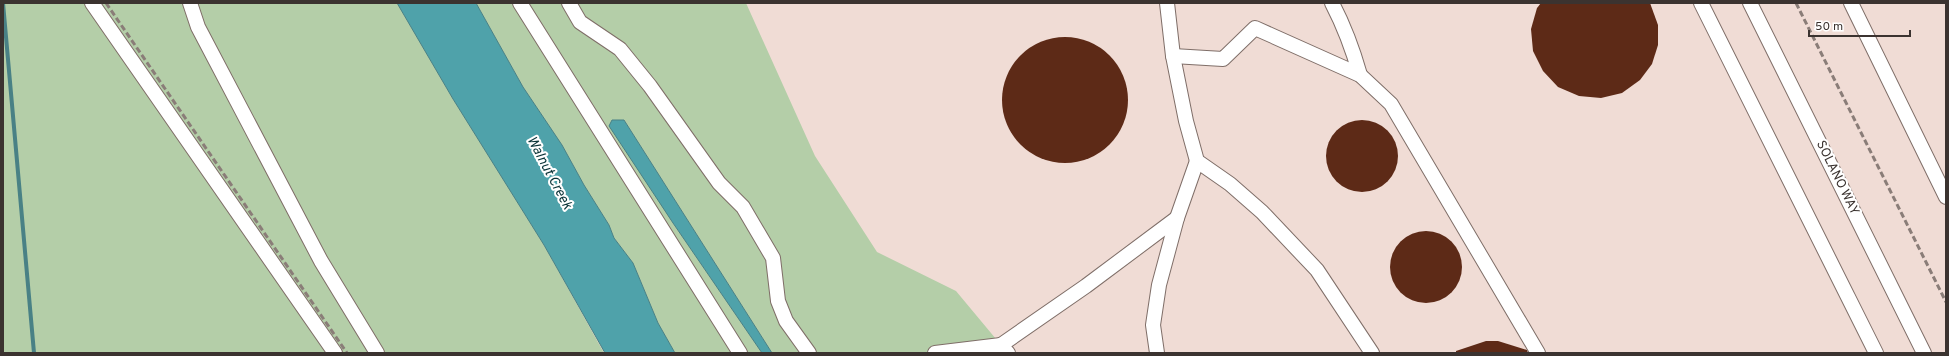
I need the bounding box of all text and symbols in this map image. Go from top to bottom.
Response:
scale bar [1809,12,1910,38]
text: 50 m [1815,19,1843,35]
water label: Walnut Creek [523,133,576,213]
street label: SOLANO WAY [1812,138,1862,218]

